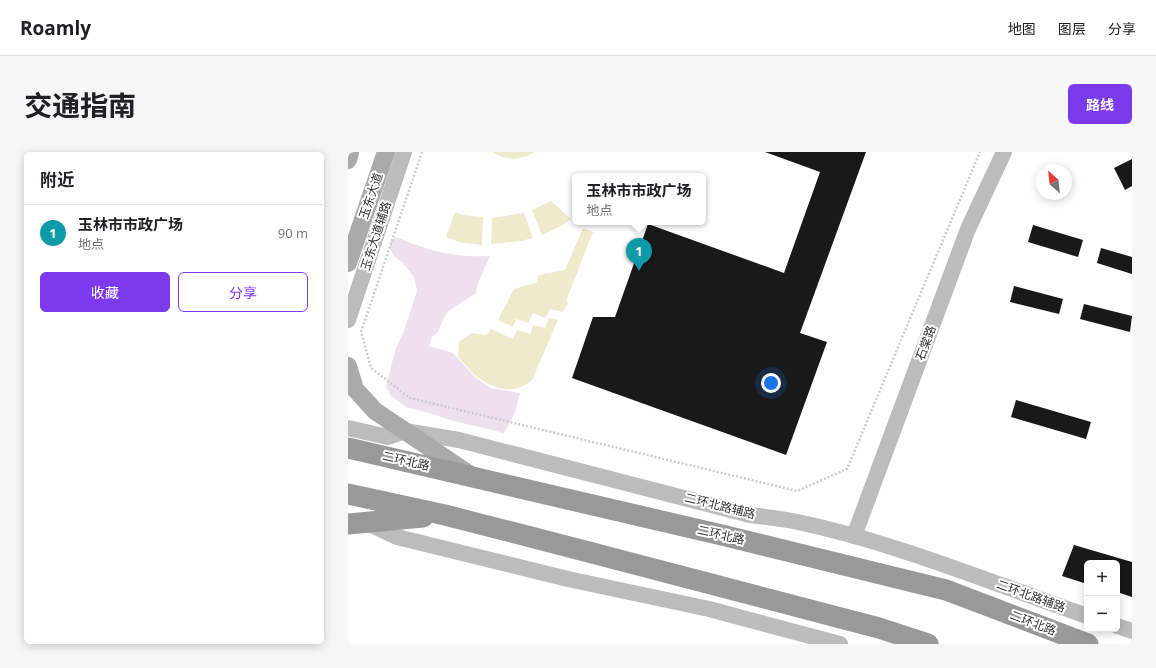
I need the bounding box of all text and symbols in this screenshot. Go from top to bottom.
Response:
text: Roamly [20,15,91,41]
text: 地图 [1008,19,1036,38]
text: 图层 [1058,19,1086,38]
text: 分享 [1108,19,1136,38]
button: 路线 [1068,84,1132,124]
text: 交通指南 [24,86,136,124]
north arrow [1036,164,1072,200]
text: 附近 [40,168,74,191]
street label: 玉东大道 [355,170,386,221]
popup [572,173,706,225]
text: 玉林市市政广场 [586,180,692,200]
street label: 玉东大道辅路 [356,199,395,273]
text: 地点 [586,201,613,219]
text: 玉林市市政广场 [78,214,183,234]
text: 1 [49,224,57,242]
text: 90 m [278,224,308,242]
text: 地点 [78,235,104,253]
pin: 1 [626,238,652,271]
button: 收藏 [40,272,170,312]
button: 分享 [178,272,308,312]
street label: 石棠路 [911,323,940,363]
your location [761,373,781,393]
street label: 二环北路 [381,447,431,474]
street label: 二环北路辅路 [683,489,757,522]
street label: 二环北路 [696,521,746,548]
map controls [1084,560,1120,632]
button: + [1084,560,1120,596]
street label: 二环北路辅路 [994,575,1068,616]
button: − [1084,596,1120,632]
street label: 二环北路 [1008,606,1059,639]

